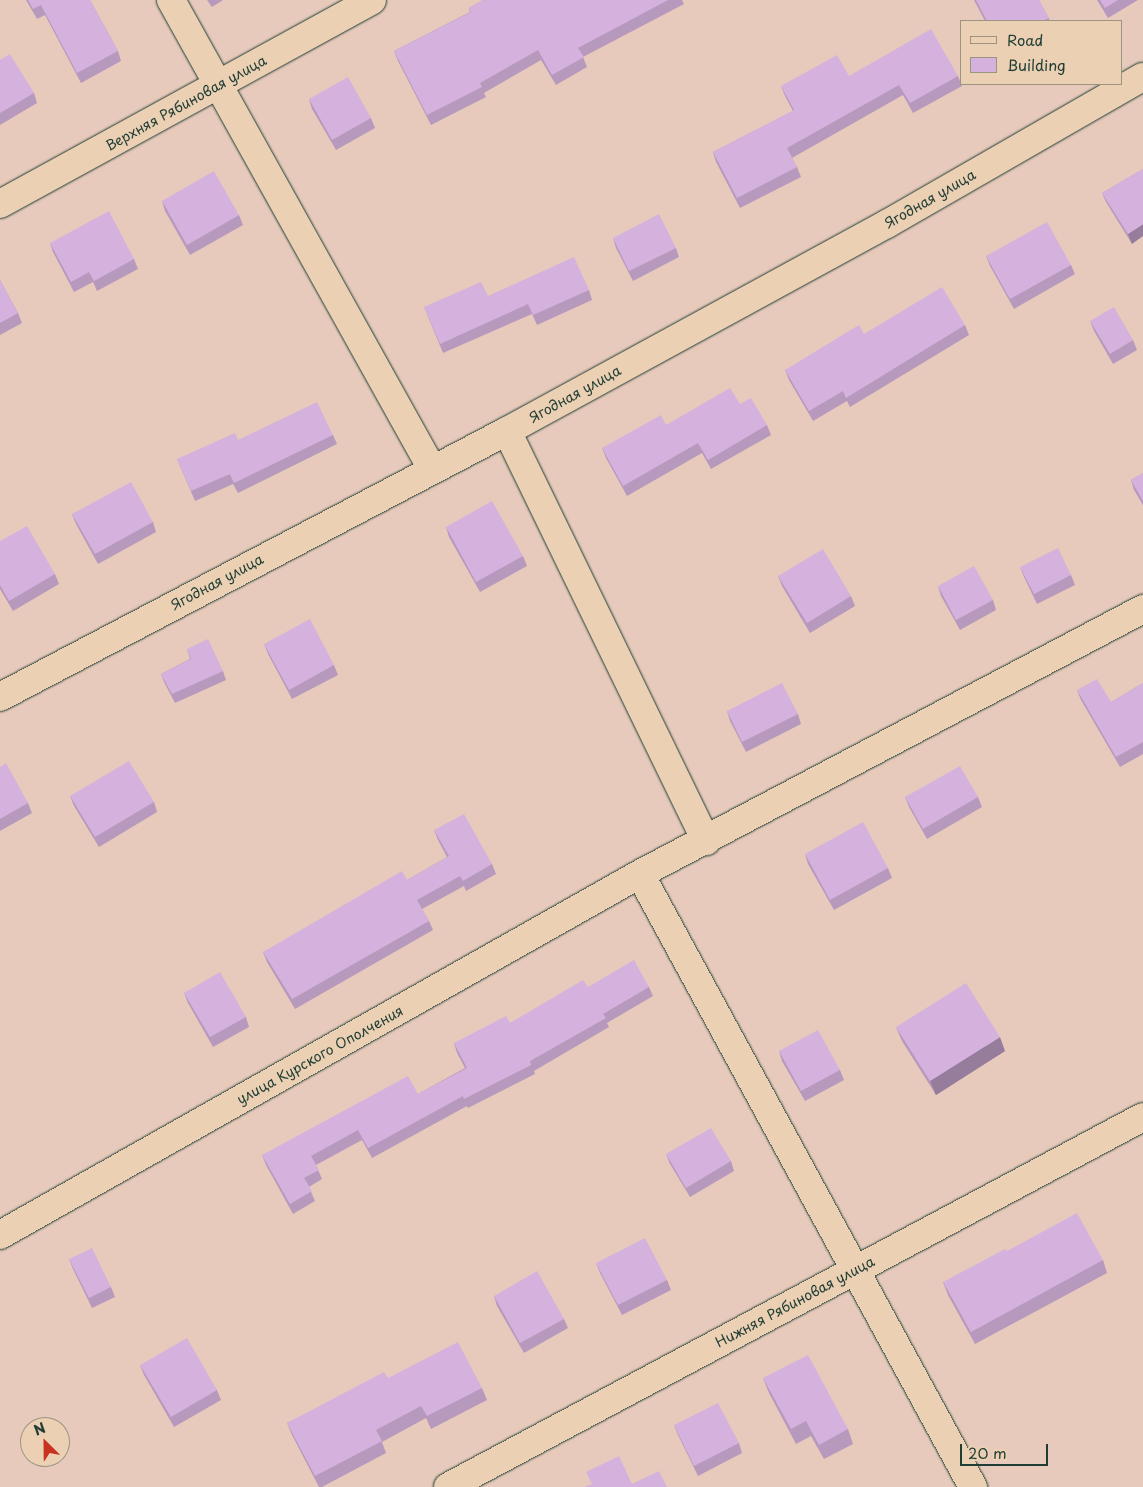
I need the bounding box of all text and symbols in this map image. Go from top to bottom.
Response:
legend [960,20,1123,85]
text: Road [1007,28,1043,51]
street label: Верхняя Рябиновая улица [103,52,269,154]
text: Building [1007,53,1066,76]
street label: Ягодная улица [881,166,979,232]
street label: Ягодная улица [526,362,624,426]
street label: Ягодная улица [168,550,266,614]
street label: улица Курского Ополчения [233,1002,407,1108]
street label: Нижняя Рябиновая улица [712,1253,878,1351]
north arrow [20,1417,70,1467]
text: N [30,1417,49,1440]
scale bar [963,1434,1050,1466]
text: 20 m [968,1441,1007,1464]

